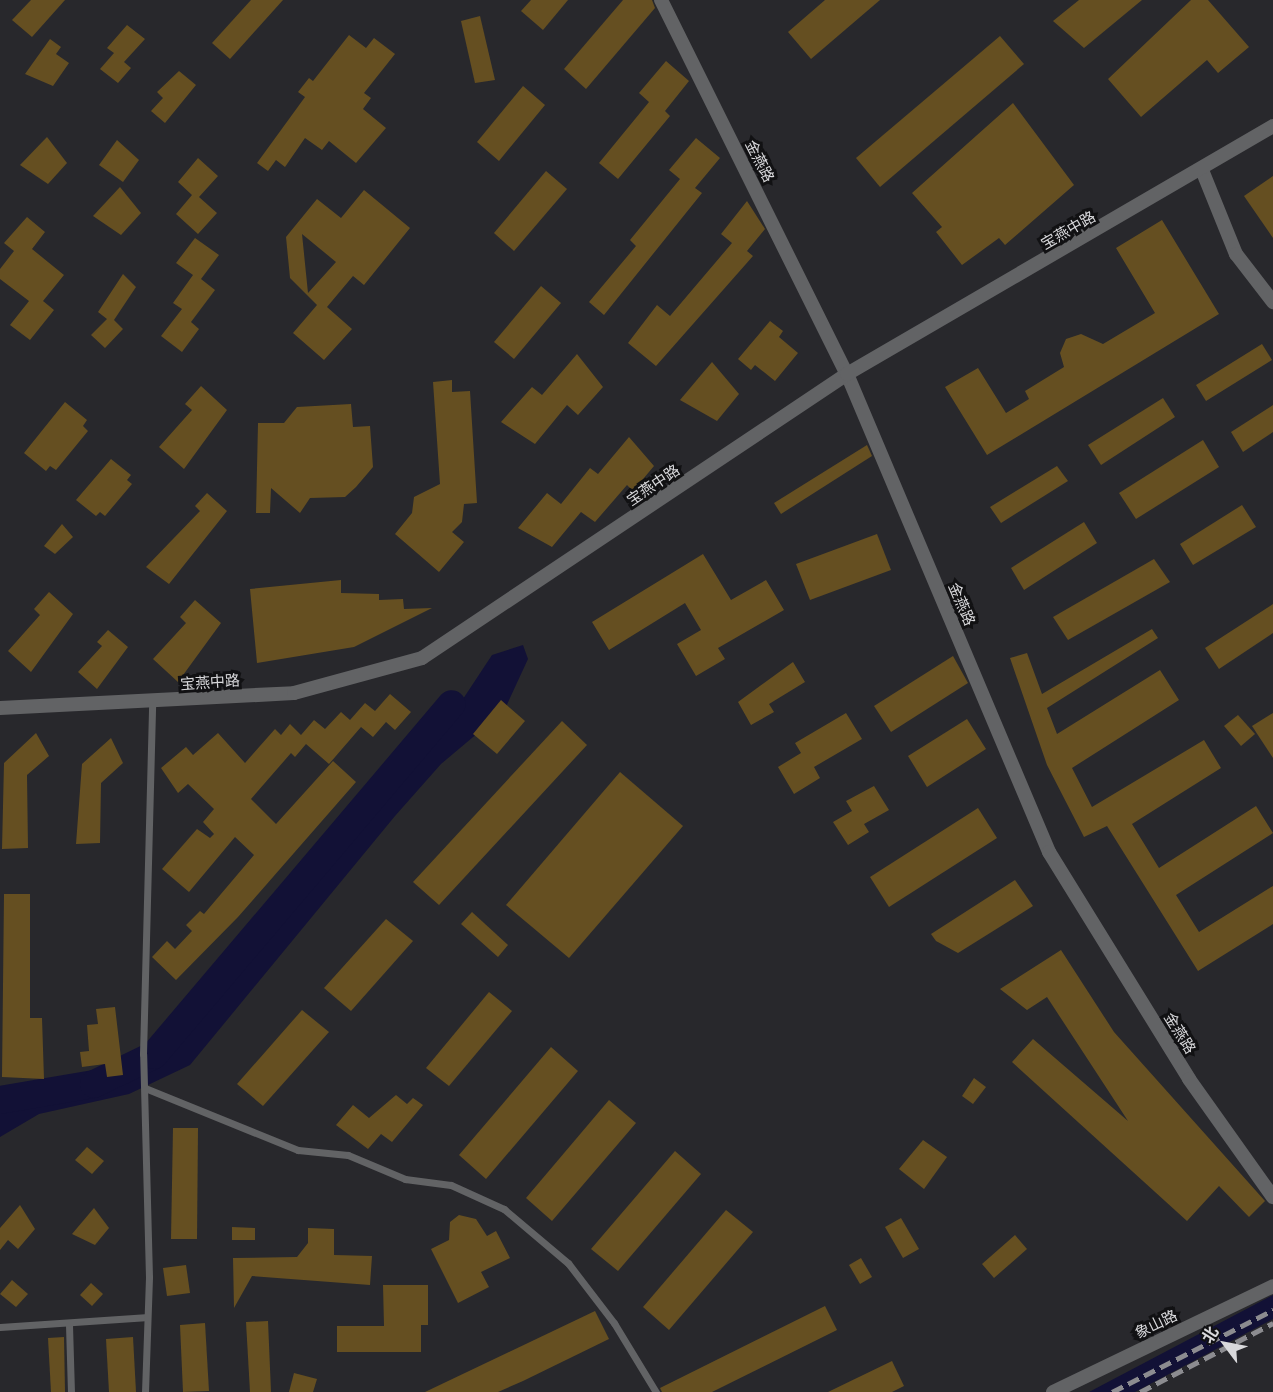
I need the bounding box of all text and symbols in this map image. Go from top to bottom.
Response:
street label: 金燕路 [742,137,778,185]
street label: 宝燕中路 [1038,207,1098,253]
street label: 宝燕中路 [623,461,683,509]
street label: 金燕路 [945,580,979,628]
street label: 宝燕中路 [179,671,241,693]
street label: 金燕路 [1160,1009,1200,1057]
street label: 象山路 [1132,1306,1180,1342]
north arrow [1195,1314,1255,1374]
text: 北 [1198,1323,1222,1346]

